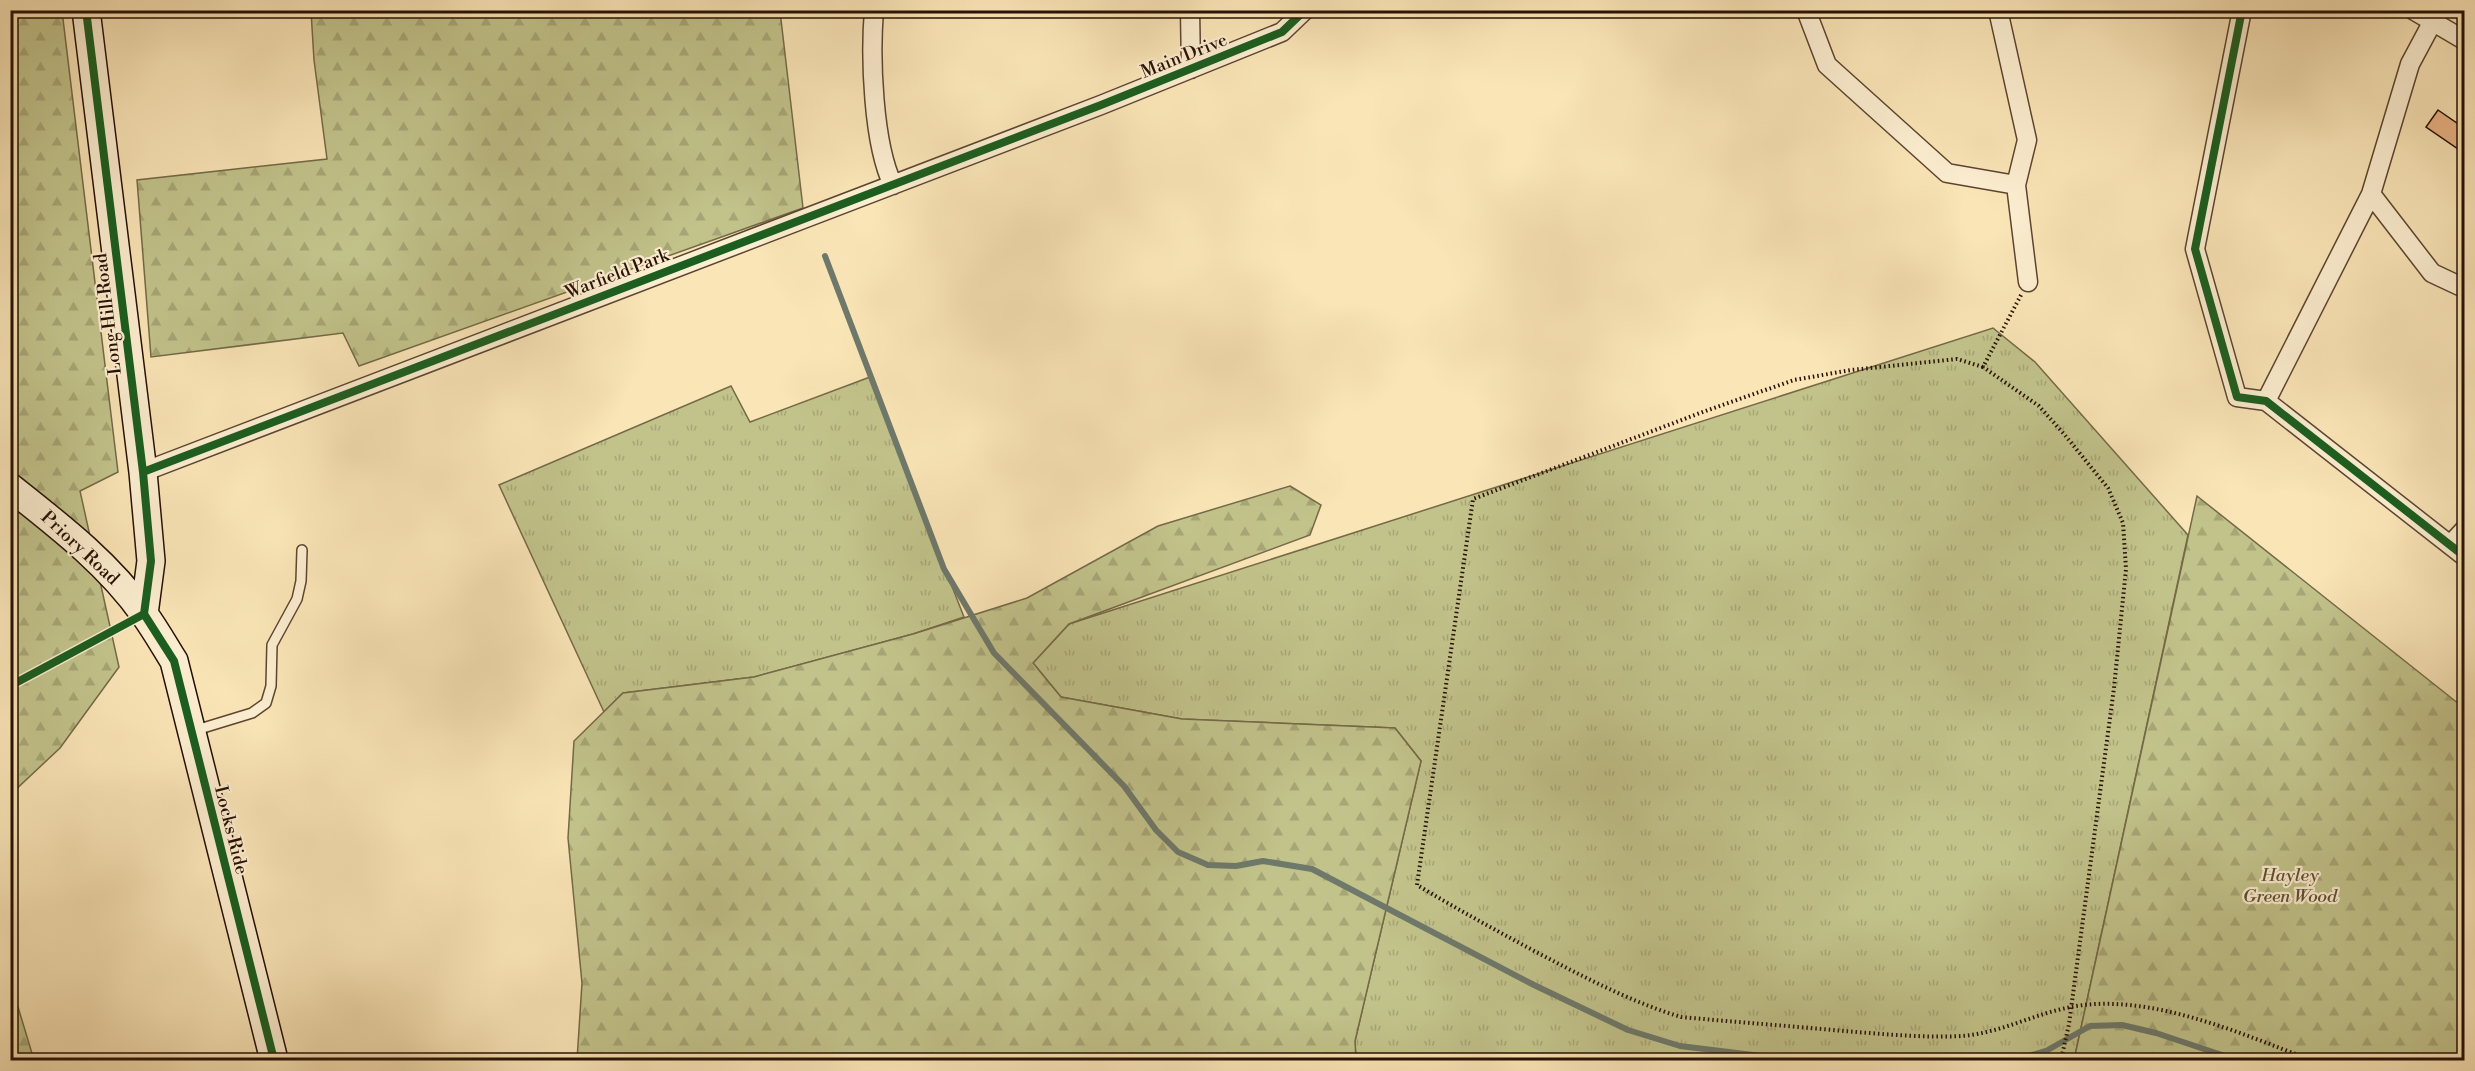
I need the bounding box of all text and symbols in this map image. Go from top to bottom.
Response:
street label: Main Drive [1137,28,1231,84]
street label: Warfield Park [561,243,674,305]
street label: Long Hill Road [89,251,127,376]
street label: Priory Road [36,506,125,591]
street label: Locks Ride [209,783,253,877]
park label: Hayley Green Wood [2243,864,2338,908]

